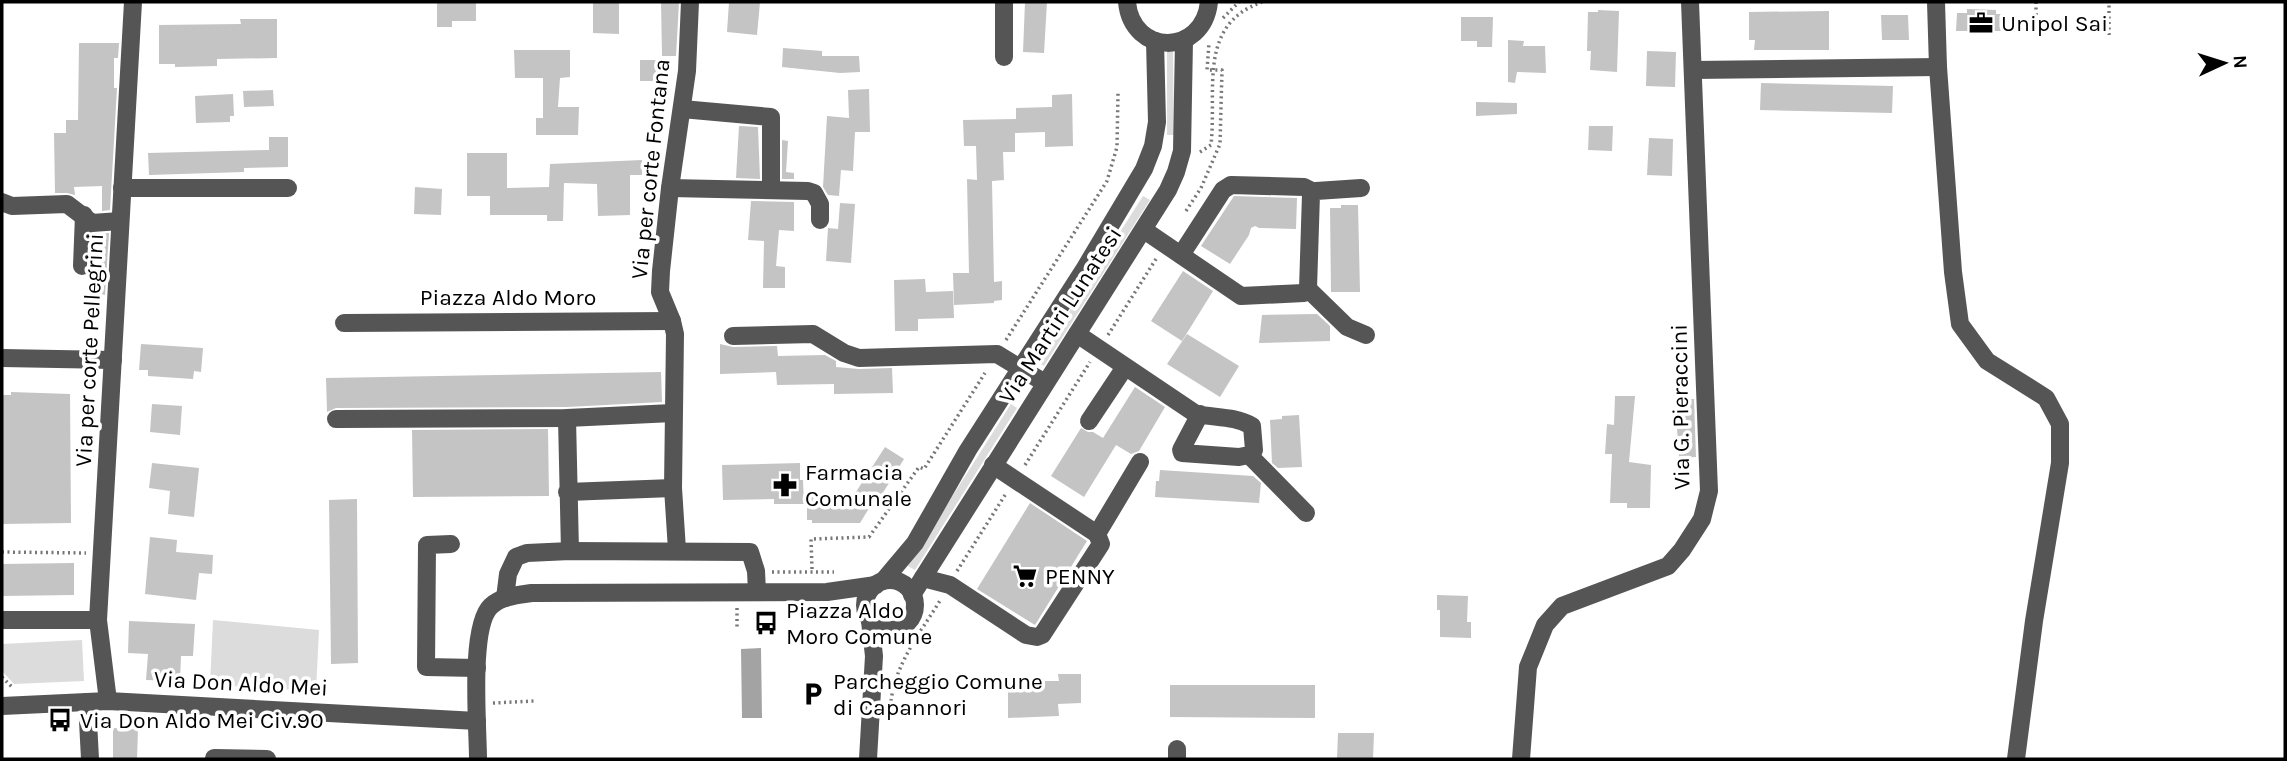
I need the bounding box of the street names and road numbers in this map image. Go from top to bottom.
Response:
street label: Via per corte Fontana [626,58,675,281]
street label: Via Martiri Lunatesi [993,222,1128,409]
street label: Via per corte Pellegrini [70,233,109,467]
street label: Piazza Aldo Moro [420,284,596,311]
street label: Via G. Pieraccini [1666,324,1695,490]
street label: Via Don Aldo Mei [153,665,329,702]

